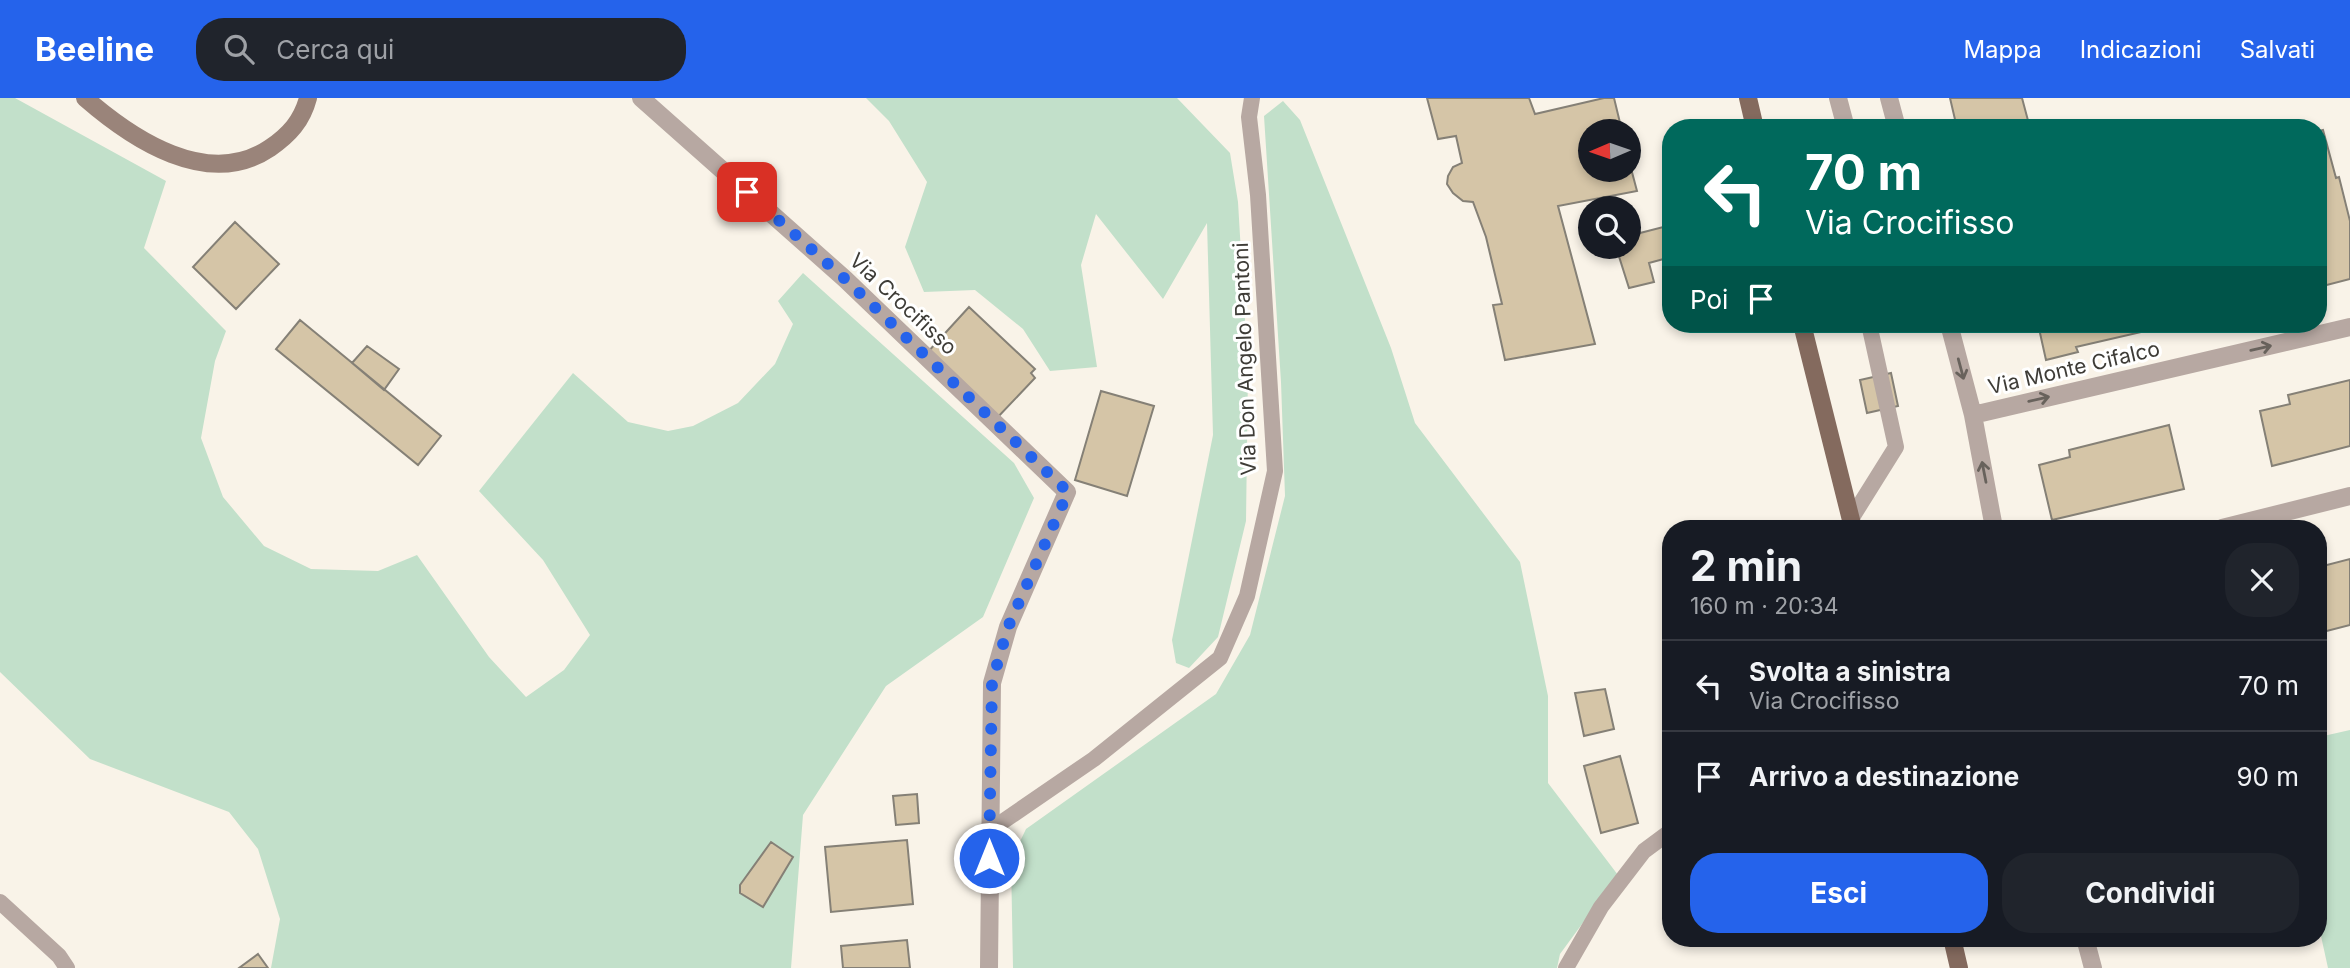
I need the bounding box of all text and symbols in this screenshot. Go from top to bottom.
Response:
search box [196,18,686,81]
text: Beeline [35,29,154,69]
icon: search [220,30,258,68]
text: Cerca qui [276,34,394,65]
text: Mappa [1963,35,2042,64]
text: Indicazioni [2080,35,2202,64]
text: Salvati [2240,35,2315,64]
north arrow [1578,119,1642,182]
map controls [1578,119,1641,259]
text: 70 m [1805,143,1922,202]
icon: left [1690,147,1781,238]
pin [717,162,777,222]
icon: arrive [728,173,766,211]
button: search [1578,196,1641,259]
text: Via Crocifisso [1805,203,2014,242]
street label: Via Don Angelo Pantoni [1228,242,1261,476]
street label: Via Crocifisso [845,248,962,360]
icon: arrive [1742,280,1780,318]
text: Poi [1690,284,1728,315]
street label: Via Monte Cifalco [1986,336,2162,399]
one-way arrow [2249,341,2272,354]
one-way arrow [1955,357,1968,380]
one-way arrow [2027,392,2050,405]
one-way arrow [1976,461,1990,483]
text: 2 min [1690,540,1802,591]
button: close [2225,543,2299,617]
text: 160 m · 20:34 [1690,592,1839,620]
text: Svolta a sinistra [1749,656,1951,687]
icon: left [1690,667,1728,705]
text: 70 m [2238,670,2299,701]
text: Via Crocifisso [1749,687,1900,715]
icon: arrive [1690,758,1728,796]
text: Arrivo a destinazione [1749,761,2019,792]
text: 90 m [2236,761,2299,792]
position arrow [952,821,1026,895]
button: Esci [1690,853,1988,933]
button: Condividi [2002,853,2299,933]

